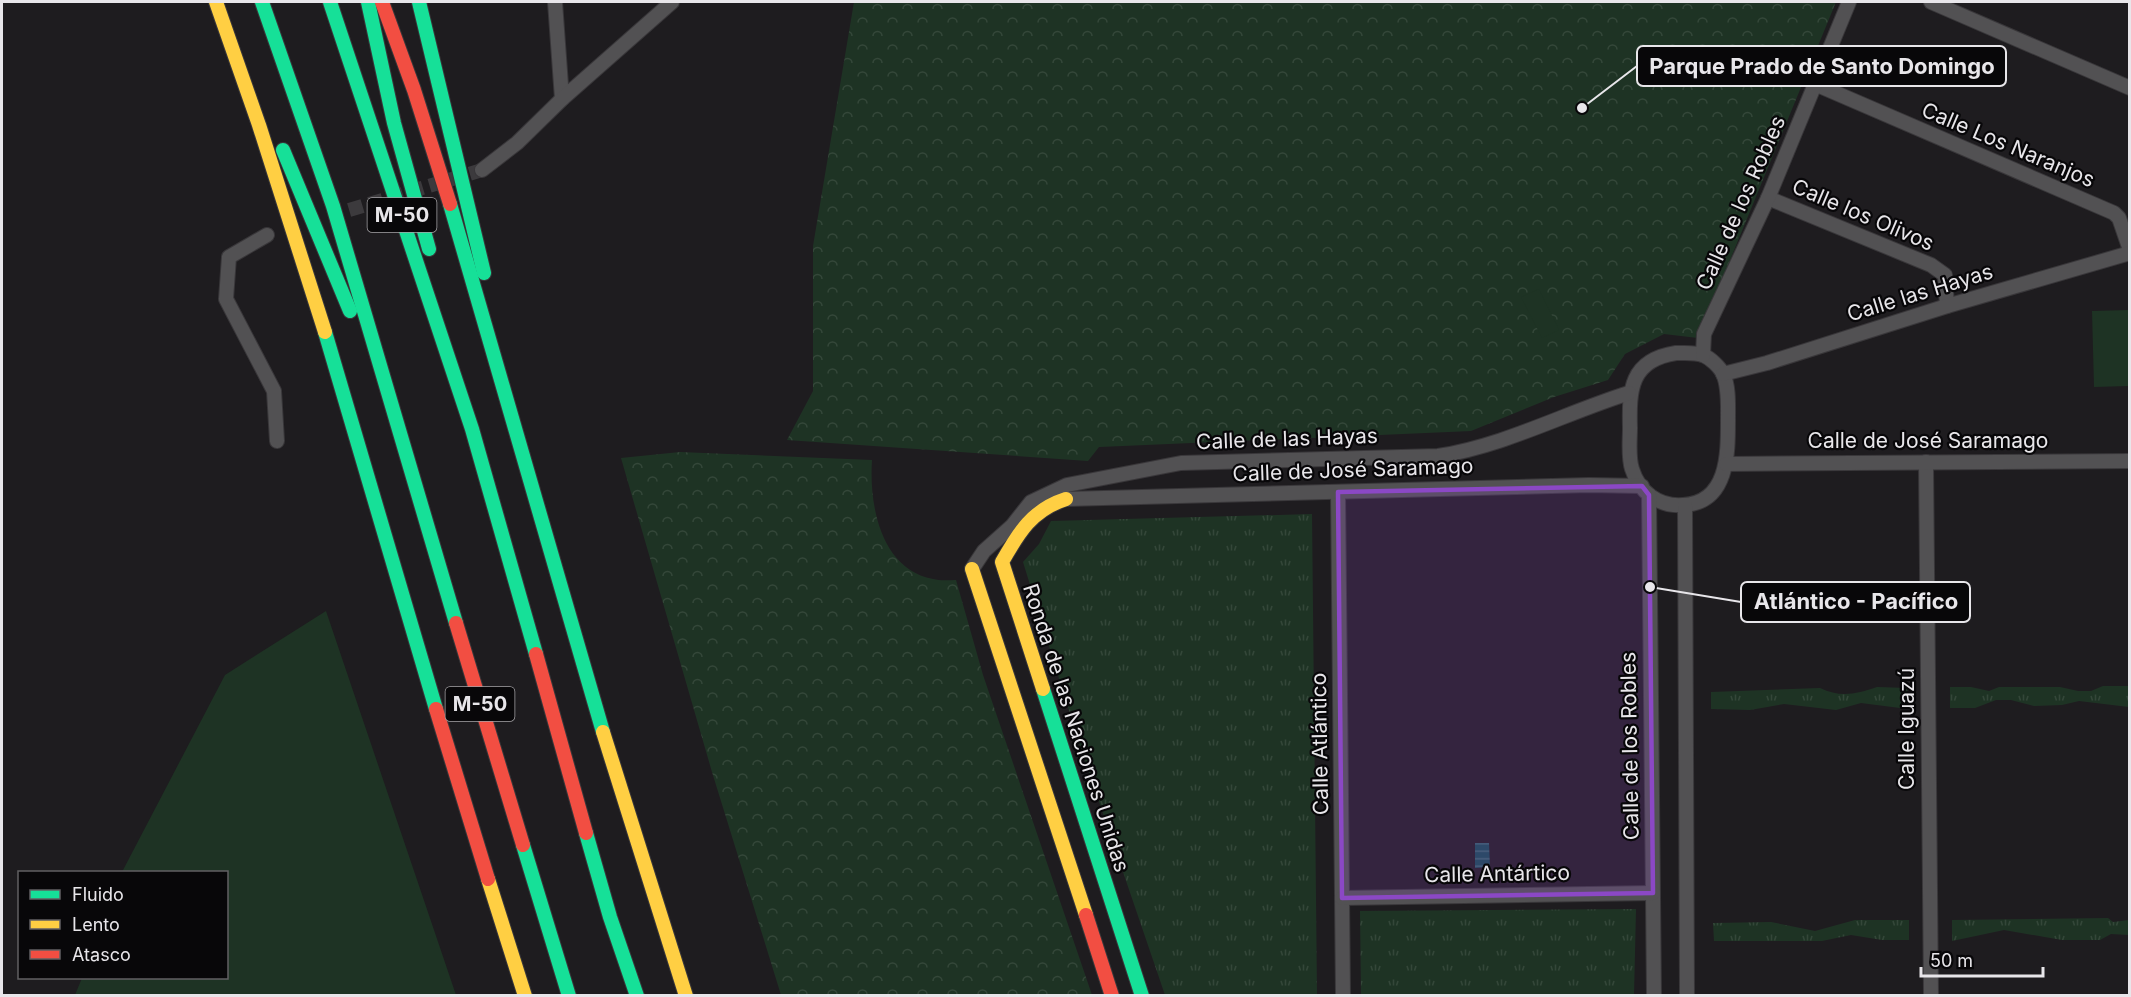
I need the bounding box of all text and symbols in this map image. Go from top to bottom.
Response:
callout: Parque Prado de Santo Domingo [1637,46,2006,86]
text: Parque Prado de Santo Domingo [1649,53,1995,79]
street label: Calle Los Naranjos [1918,97,2098,192]
street label: Calle de los Robles [1691,112,1790,294]
street label: Calle los Olivos [1789,173,1938,256]
road number: M-50 [368,198,436,232]
street label: Calle las Hayas [1844,258,1996,327]
street label: Calle de las Hayas [1196,423,1378,454]
street label: Calle de José Saramago [1808,428,2048,453]
street label: Calle de José Saramago [1232,453,1474,486]
street label: Ronda de las Naciones Unidas [1018,581,1135,875]
callout: Atlántico - Pacífico [1741,582,1970,622]
text: Atlántico - Pacífico [1754,588,1958,614]
street label: Calle de los Robles [1615,652,1644,840]
street label: Calle Iguazú [1894,668,1919,790]
street label: Calle Atlántico [1306,673,1333,815]
road number: M-50 [446,687,514,721]
street label: Calle Antártico [1424,860,1570,887]
legend [18,871,228,979]
text: Fluido [72,884,124,905]
text: Lento [72,914,120,935]
scale bar [1921,940,2042,978]
text: Atasco [72,944,131,965]
text: 50 m [1930,950,1973,971]

